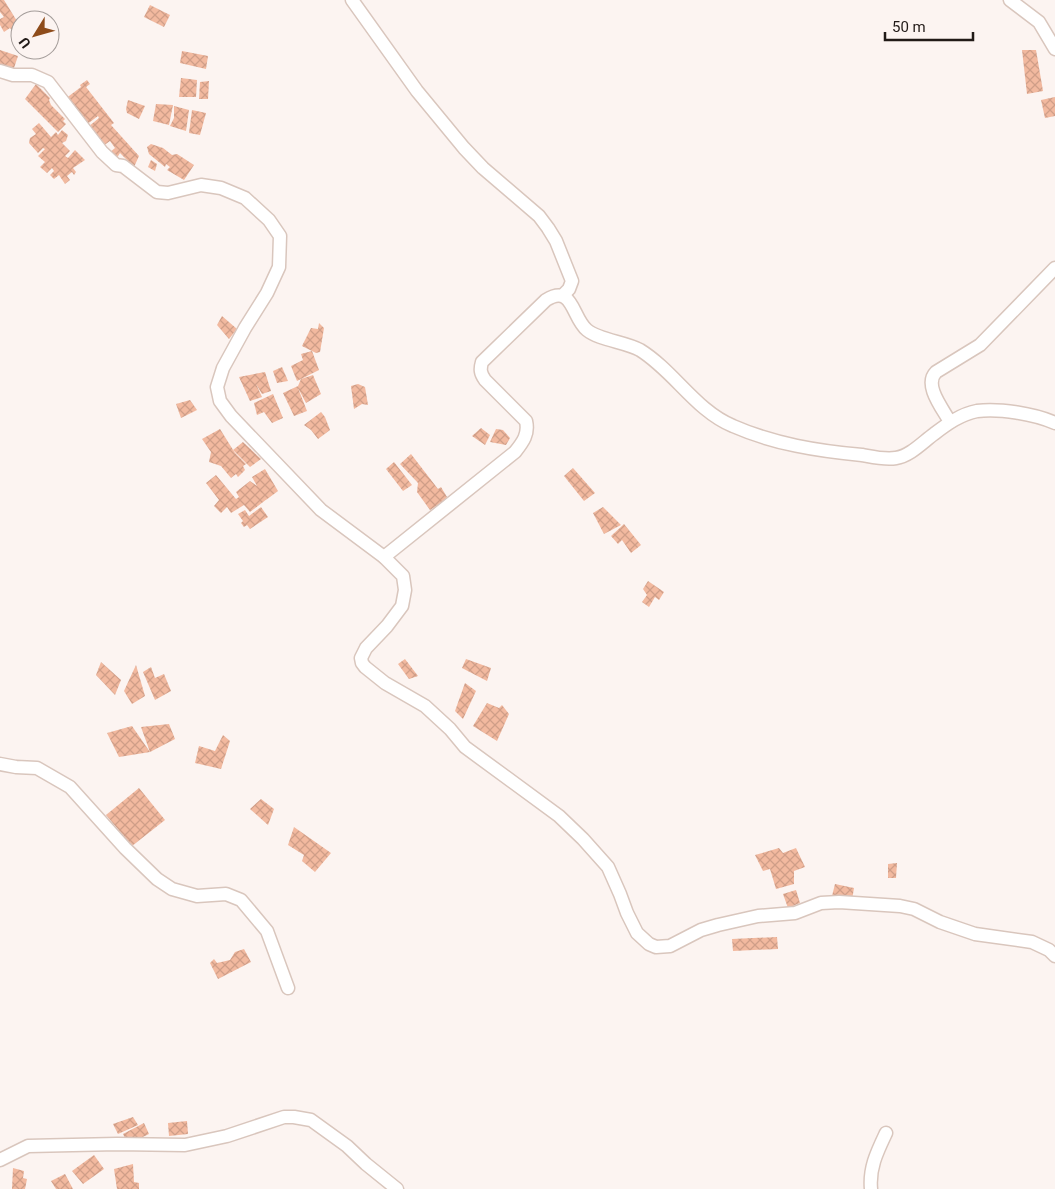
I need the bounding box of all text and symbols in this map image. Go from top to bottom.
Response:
north arrow [10,10,60,60]
scale bar [885,10,972,42]
text: 50 m [892,18,926,36]
text: U [15,34,34,51]

